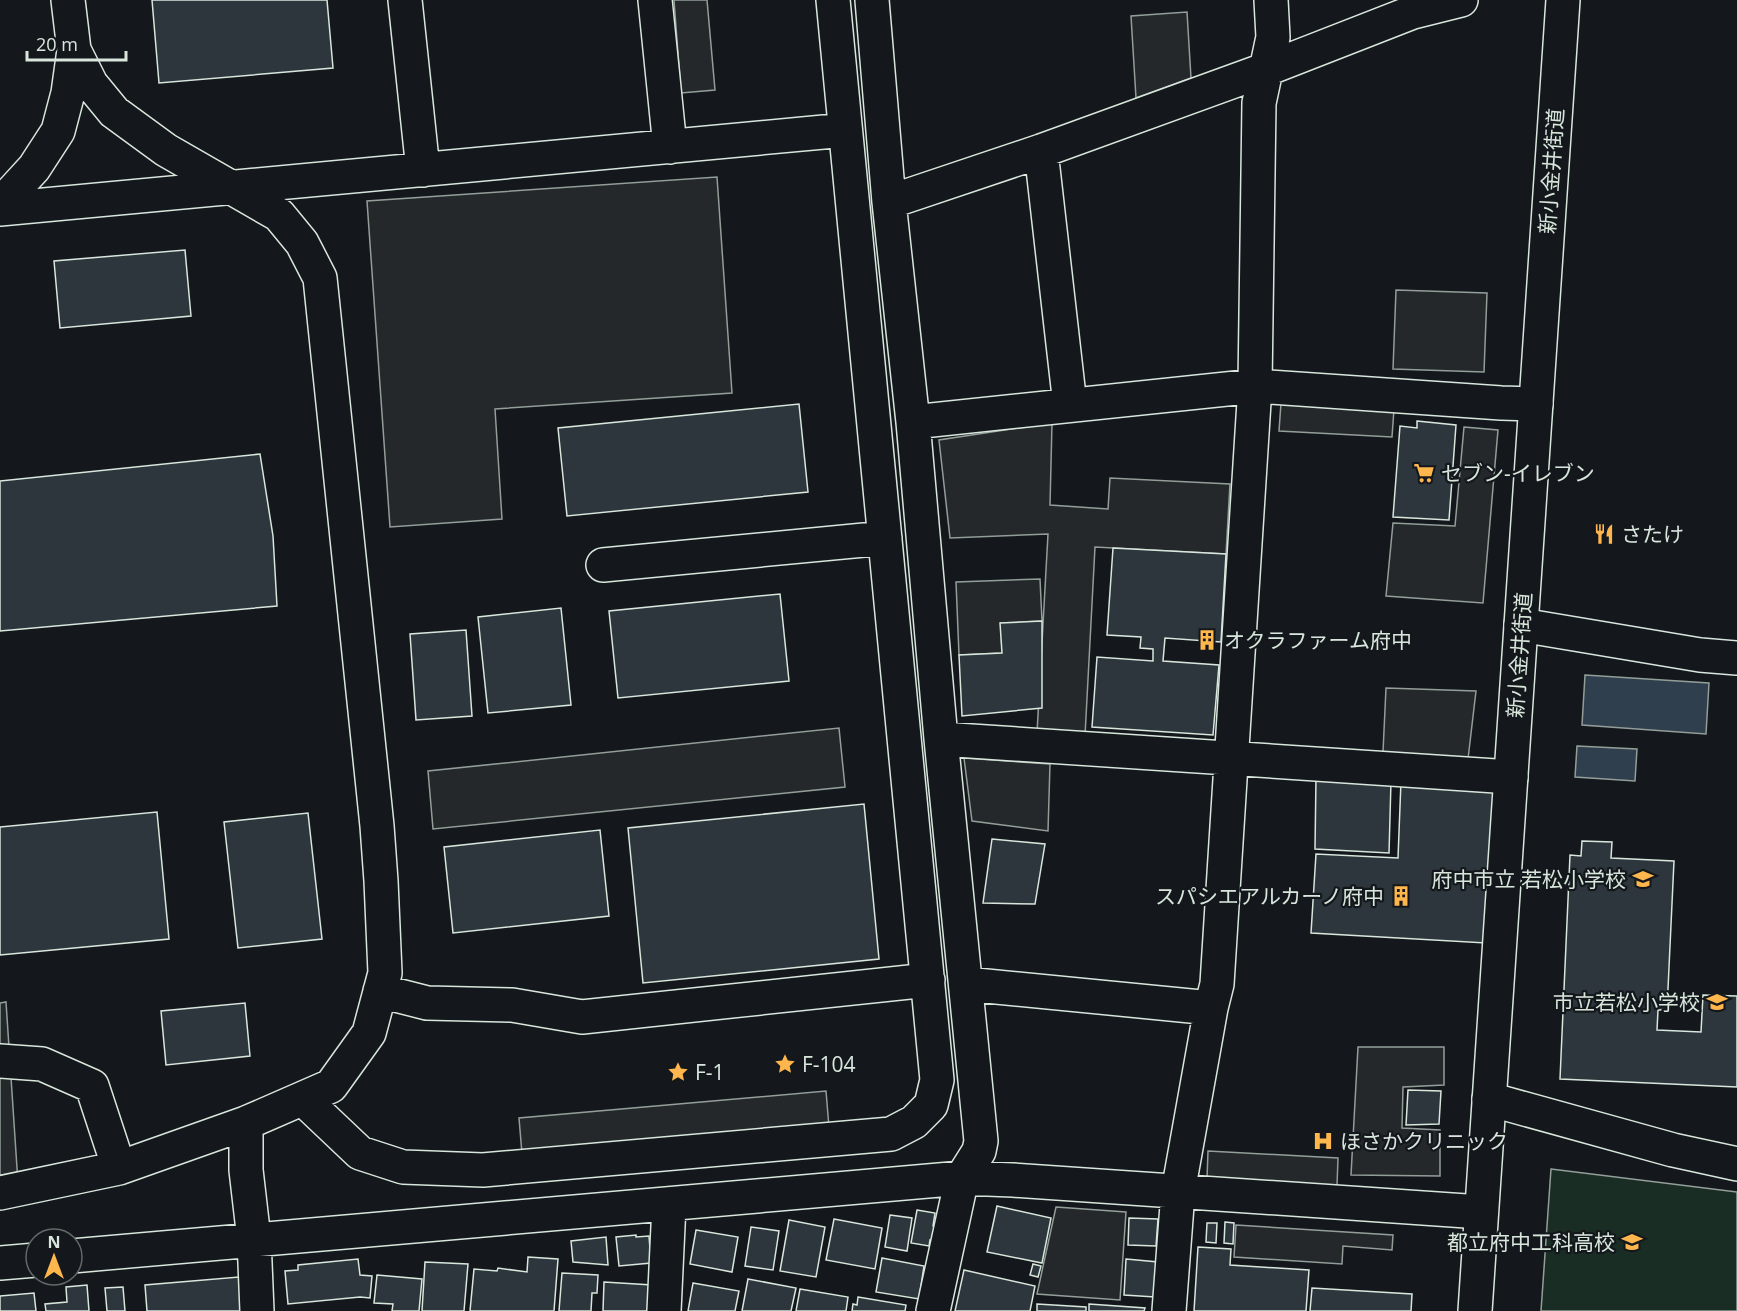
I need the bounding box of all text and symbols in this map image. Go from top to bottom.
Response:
scale bar [27,24,126,62]
text: 20 m [36,32,78,56]
street label: 新小金井街道 [1533,107,1569,235]
place label: セブン-イレブン [1441,459,1595,487]
supermarket icon: セブン-イレブン [1412,461,1436,485]
place label: さたけ [1621,520,1684,548]
restaurant icon: さたけ [1592,522,1616,546]
street label: 新小金井街道 [1501,591,1537,719]
place label: オクラファーム府中 [1224,626,1412,654]
building icon: オクラファーム府中 [1195,628,1219,652]
place label: 府中市立 若松小学校 [1432,865,1626,893]
school or university icon: 府中市立 若松小学校 [1631,867,1655,891]
place label: スパシエアルカーノ府中 [1155,882,1384,910]
building icon: スパシエアルカーノ府中 [1389,884,1413,908]
place label: 市立若松小学校 [1553,988,1700,1016]
school or university icon: 市立若松小学校 [1705,990,1729,1014]
place label: F-104 [802,1050,856,1078]
place icon: F-104 [773,1052,797,1076]
place label: F-1 [695,1058,725,1086]
place icon: F-1 [666,1060,690,1084]
place label: ほさかクリニック [1340,1127,1508,1155]
hospital icon: ほさかクリニック [1311,1129,1335,1153]
north arrow [24,1227,84,1287]
place label: 都立府中工科高校 [1447,1228,1615,1256]
school or university icon: 都立府中工科高校 [1620,1230,1644,1254]
text: N [47,1231,61,1253]

